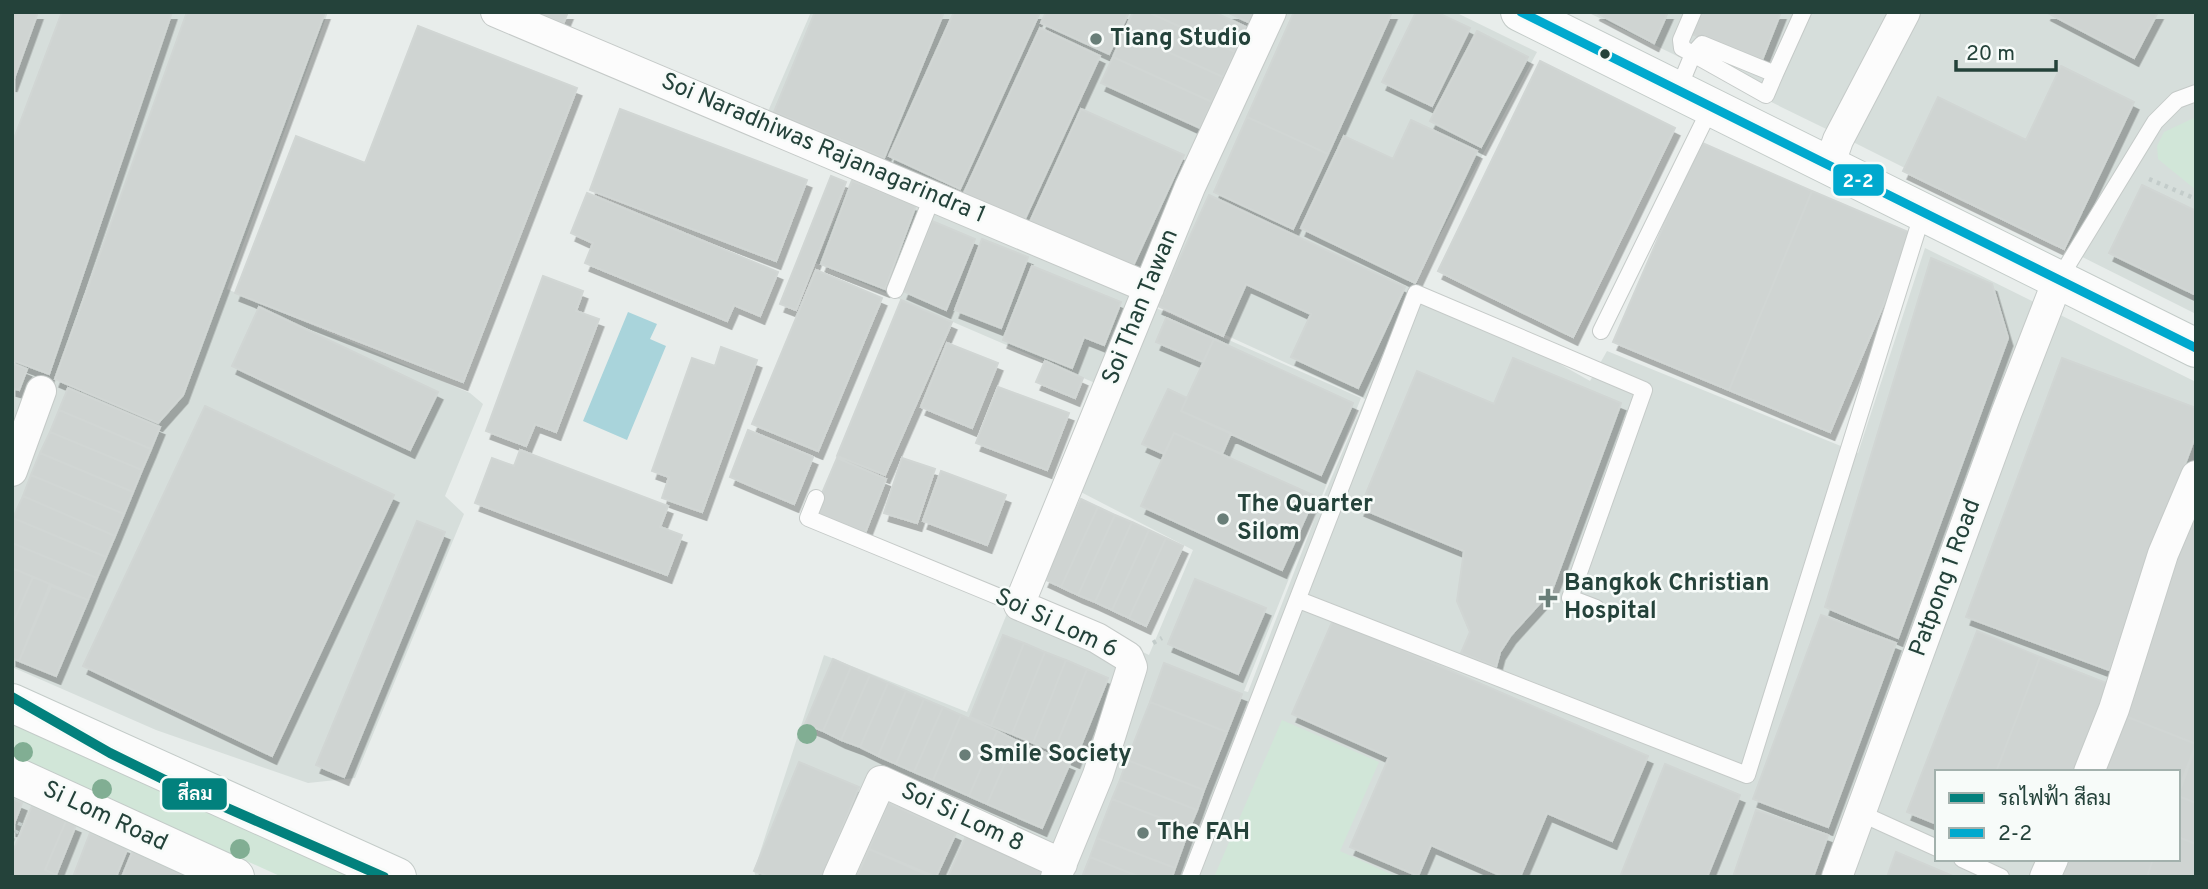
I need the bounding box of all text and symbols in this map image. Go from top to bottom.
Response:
place label: Tiang Studio [1110,24,1251,54]
scale bar [1956,28,2056,72]
marker: Tiang Studio [1088,31,1104,47]
text: 20 m [1966,41,2015,68]
unlabelled marker [1598,47,1612,61]
street label: Soi Naradhiwas Rajanagarindra 1 [656,67,990,231]
line badge: 2-2 [1832,163,1885,197]
text: 2-2 [1842,170,1874,194]
street label: Soi Than Tawan [1096,225,1186,389]
place label: The Quarter Silom [1237,490,1373,548]
street label: Patpong 1 Road [1904,495,1988,661]
marker: The Quarter Silom [1215,511,1231,527]
place label: Bangkok Christian Hospital [1564,569,1770,627]
street label: Soi Si Lom 6 [990,582,1122,666]
marker: Bangkok Christian Hospital [1538,588,1558,608]
place label: Smile Society [979,740,1132,770]
marker: Smile Society [957,747,973,763]
legend [1935,770,2180,861]
street label: Si Lom Road [38,775,172,859]
street label: Soi Si Lom 8 [896,776,1028,860]
line badge: สีลม [161,777,228,811]
text: สีลม [178,781,212,807]
text: รถไฟฟ้า สีลม [1998,784,2111,813]
place label: The FAH [1157,818,1250,848]
text: 2-2 [1998,821,2032,848]
marker: The FAH [1135,825,1151,841]

